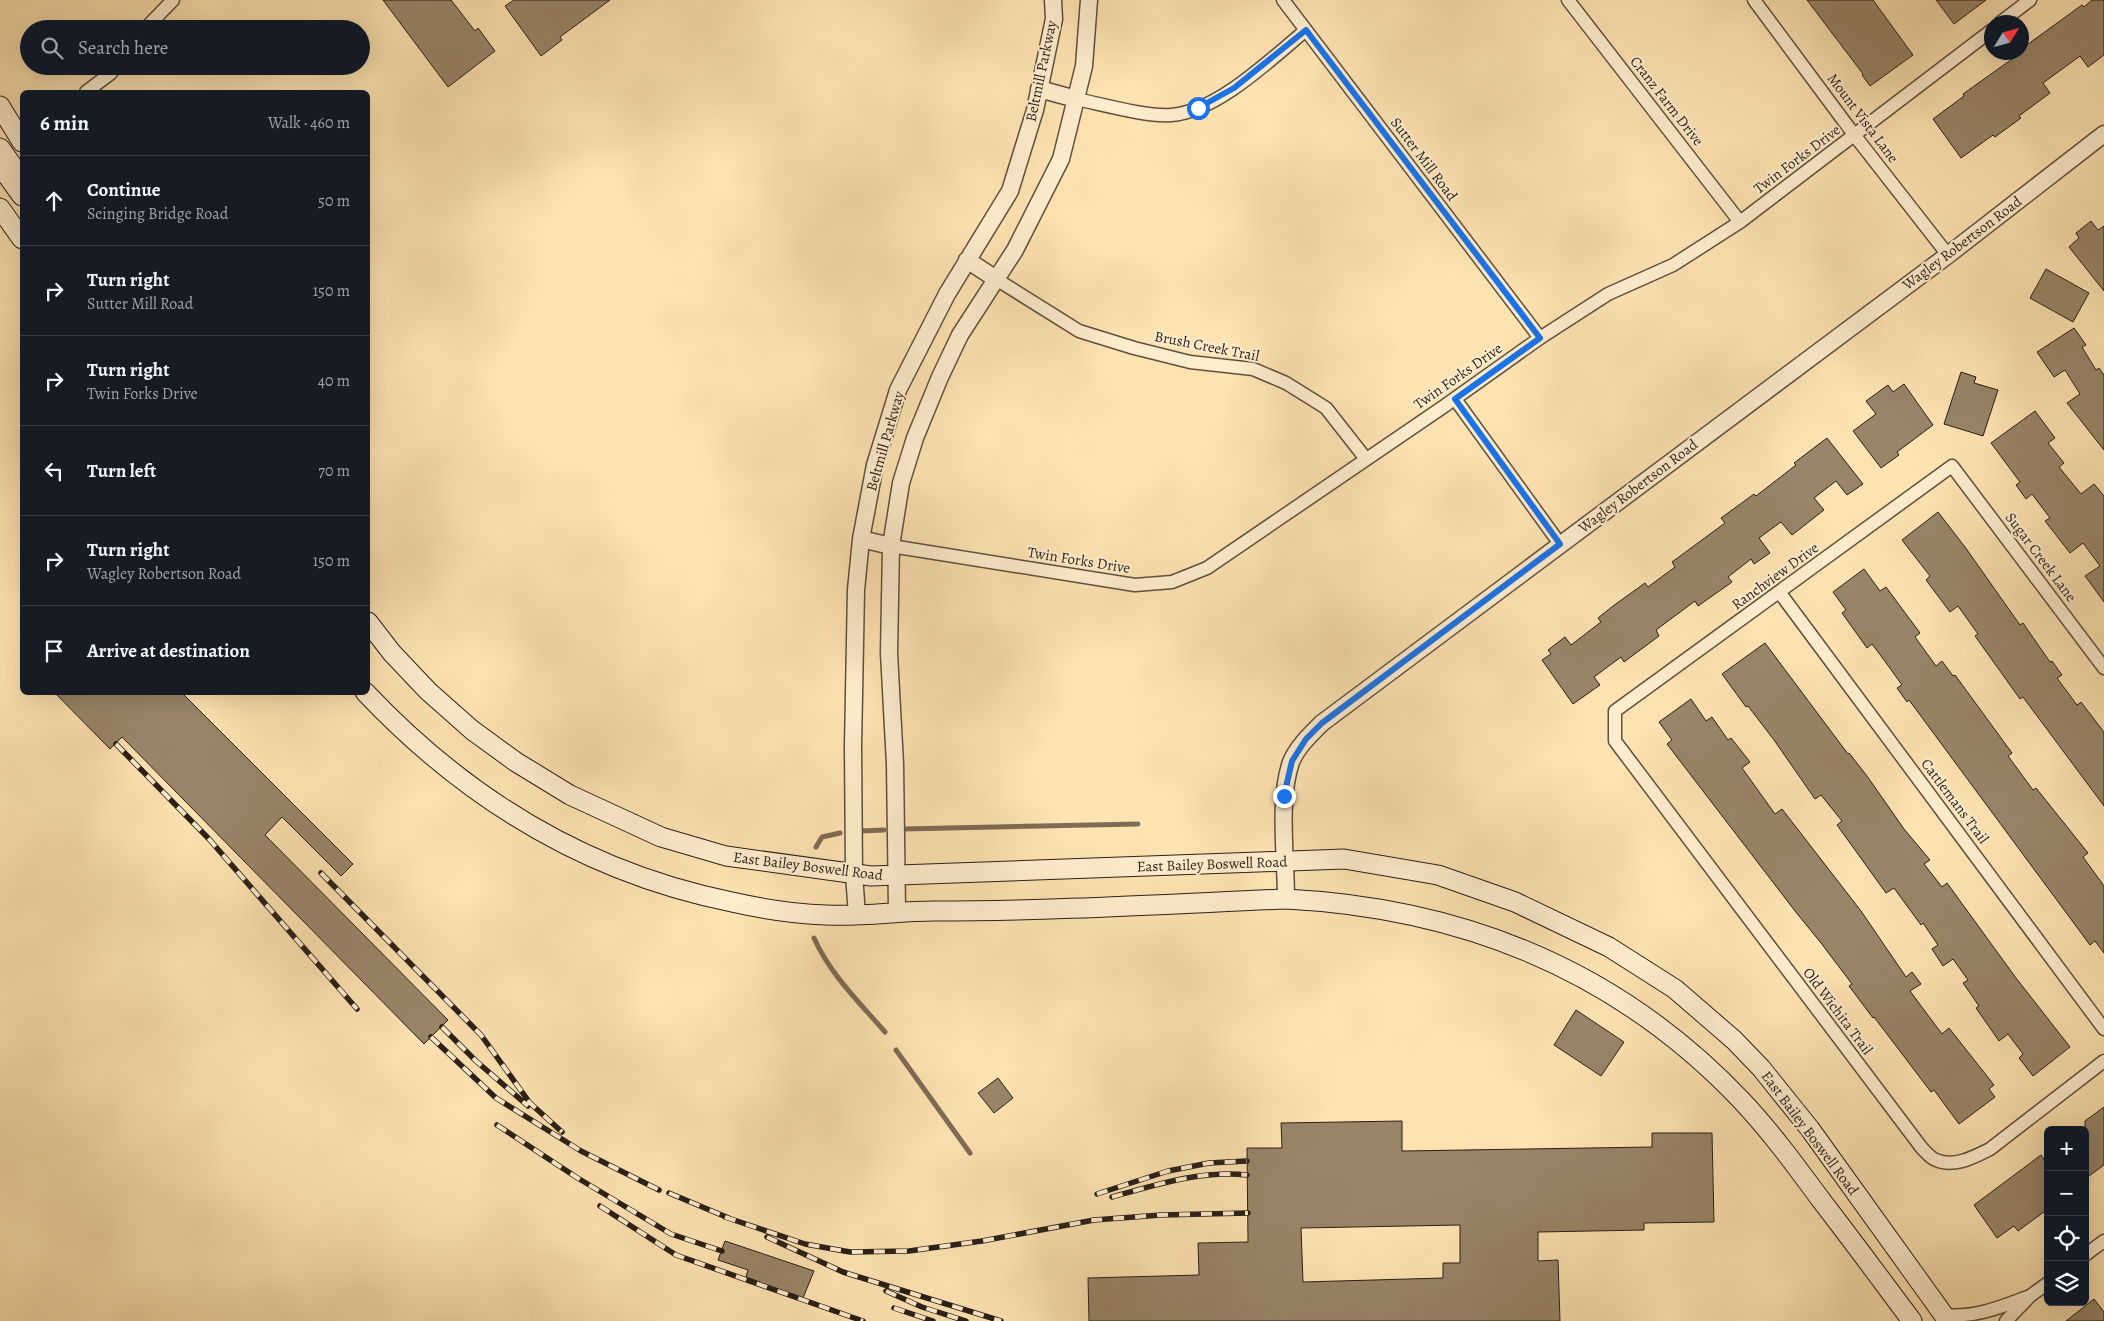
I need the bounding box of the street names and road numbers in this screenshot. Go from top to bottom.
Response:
street label: Beltmill Parkway [1021,18,1062,123]
street label: Cranz Farm Drive [1626,52,1708,150]
street label: Mount Vista Lane [1823,69,1903,167]
street label: Sutter Mill Road [1386,113,1463,206]
street label: Twin Forks Drive [1750,120,1845,198]
street label: Wagley Robertson Road [1897,191,2026,295]
street label: Brush Creek Trail [1153,326,1261,366]
street label: Twin Forks Drive [1410,338,1506,414]
street label: Beltmill Parkway [861,388,909,493]
street label: Wagley Robertson Road [1573,434,1702,538]
street label: Sugar Creek Lane [2001,508,2081,606]
street label: Ranchview Drive [1727,537,1823,614]
street label: Twin Forks Drive [1026,542,1132,578]
street label: Cattlemans Trail [1916,754,1994,848]
street label: East Bailey Boswell Road [732,847,885,885]
street label: East Bailey Boswell Road [1136,851,1289,877]
street label: Old Wichita Trail [1799,963,1878,1059]
street label: East Bailey Boswell Road [1757,1067,1864,1200]

